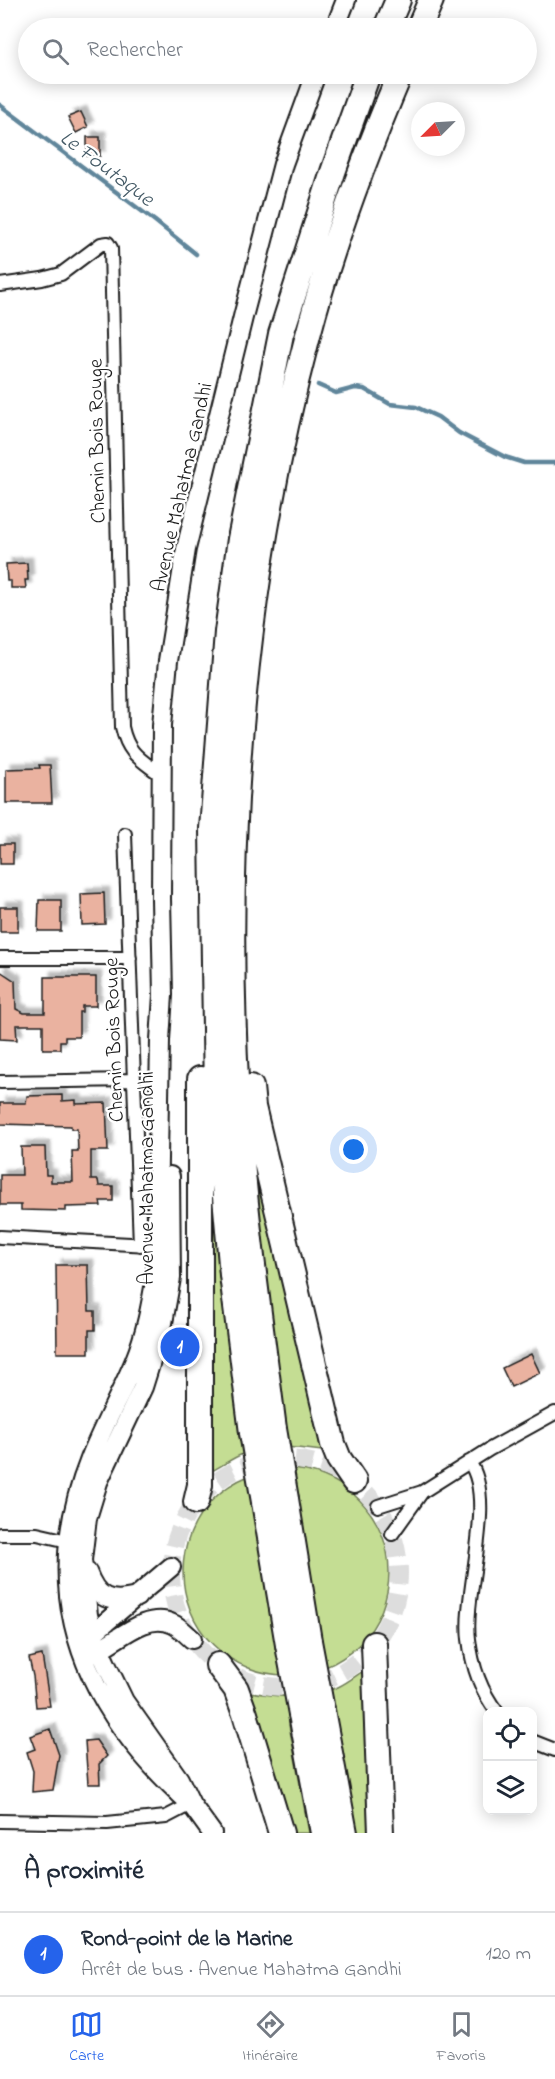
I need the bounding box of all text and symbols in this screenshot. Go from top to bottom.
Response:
search box [18,18,537,84]
icon: search [39,35,72,68]
text: Rechercher [87,35,183,67]
north arrow [411,102,465,156]
water label: Le Foutaque [52,123,161,216]
street label: Chemin Bois Rouge [82,358,116,524]
street label: Avenue Mahatma Gandhi [144,380,222,595]
street label: Chemin Bois Rouge [97,956,135,1123]
street label: Avenue Mahatma Gandhi [133,1071,163,1285]
your location [339,1135,368,1164]
pin: 1 [160,1324,200,1370]
map controls [483,1707,537,1815]
button: locate [483,1707,537,1761]
button: layers [483,1761,537,1815]
text: À proximité [24,1853,144,1891]
text: Rond-point de la Marine [81,1924,293,1956]
text: 1 [40,1940,47,1969]
text: 120 m [486,1940,531,1969]
text: Arrêt de bus · Avenue Mahatma Gandhi [81,1956,402,1985]
tab: Carte [69,2008,104,2068]
tab: Itinéraire [242,2008,298,2068]
tab: Favoris [436,2008,486,2068]

